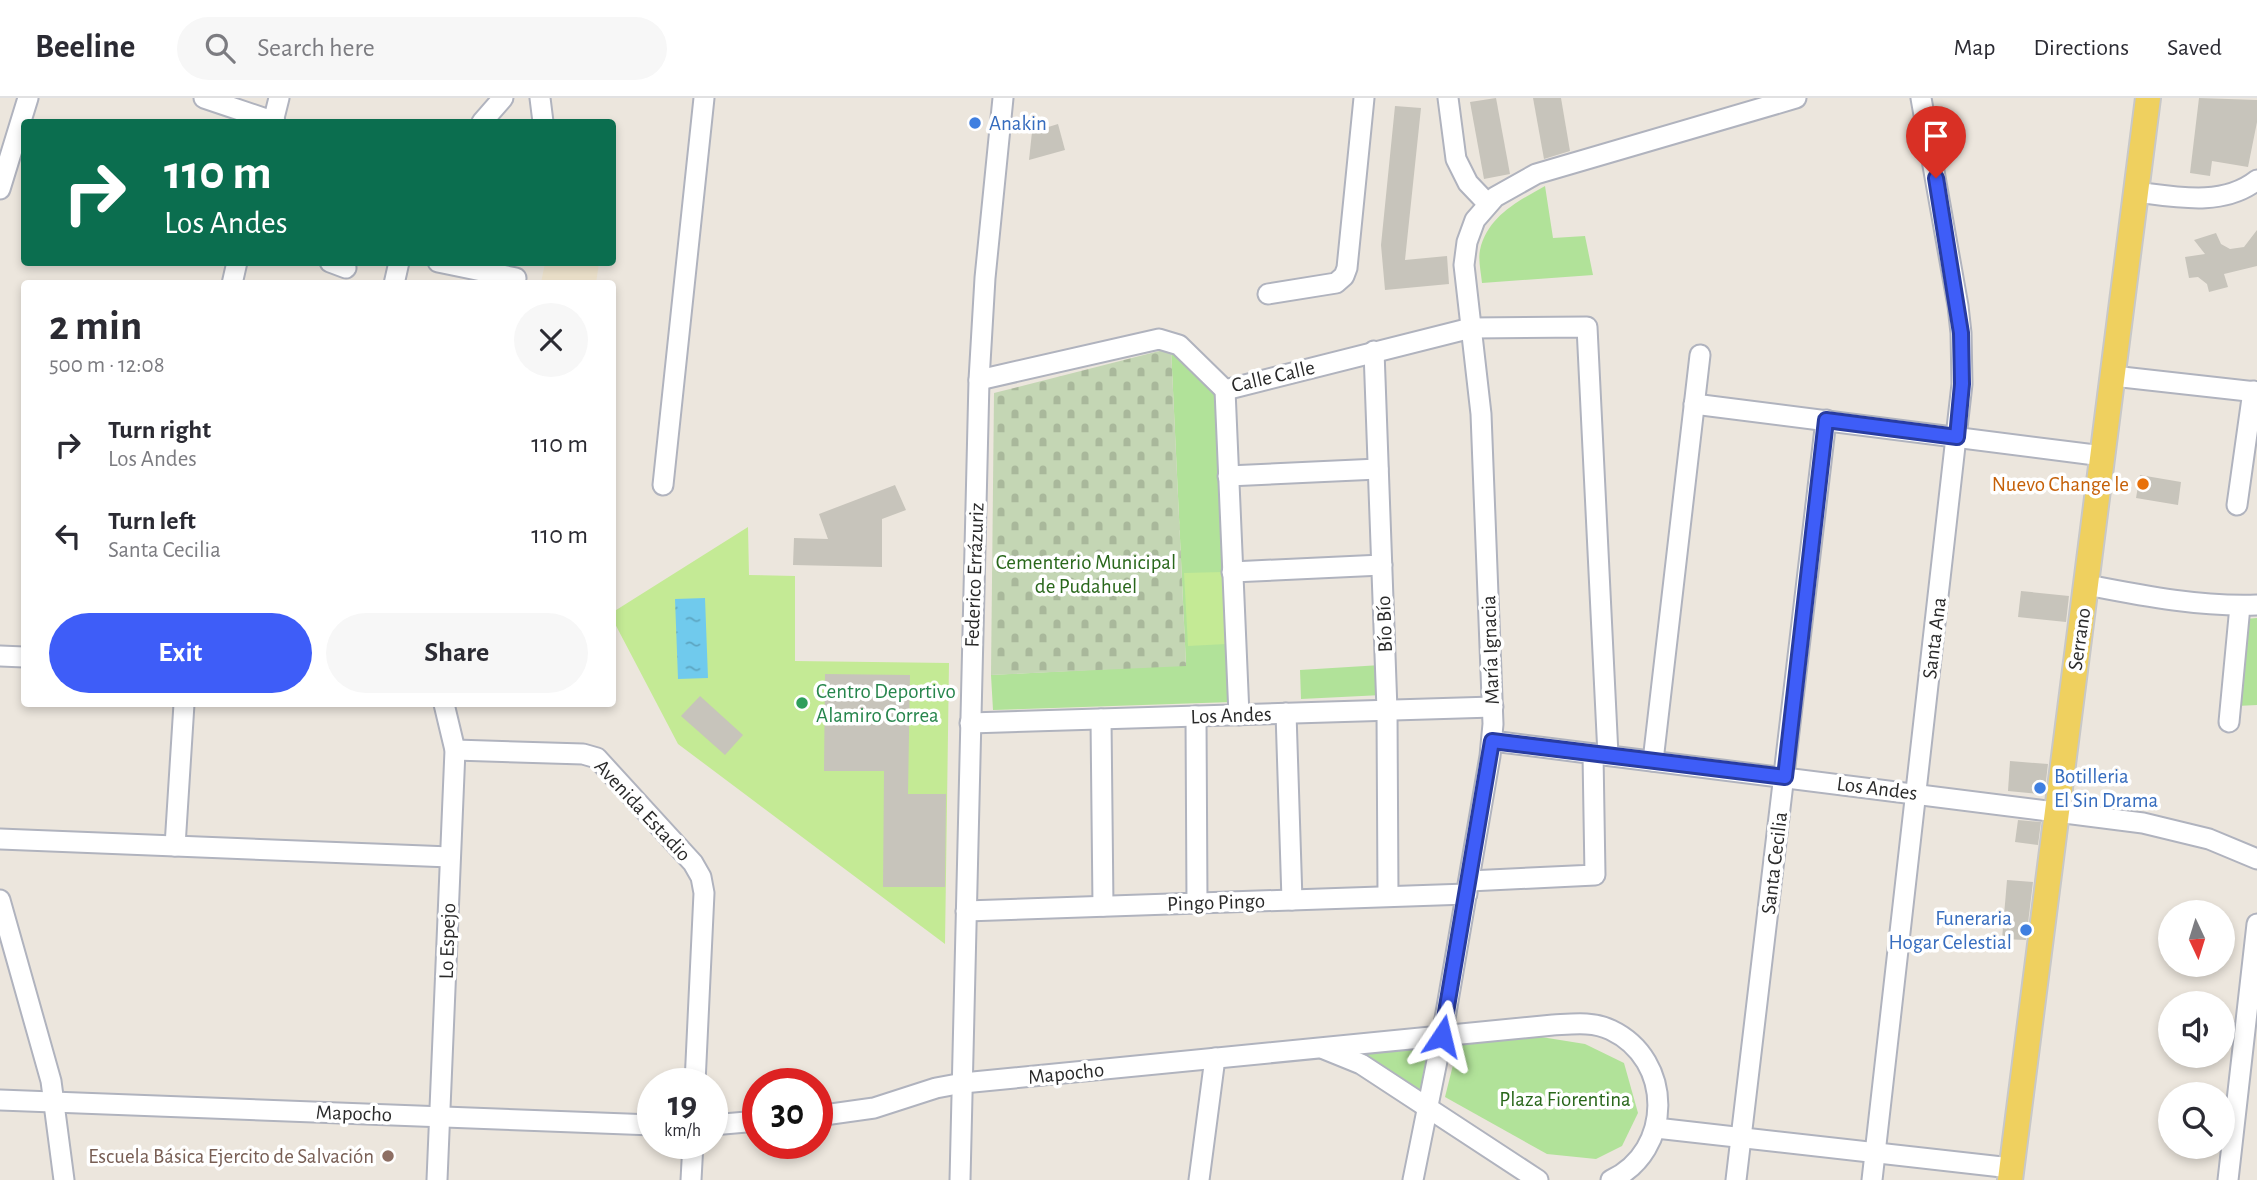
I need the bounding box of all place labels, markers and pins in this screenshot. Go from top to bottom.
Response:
pin [1906,106,1966,178]
place label: Anakin [989,113,1047,134]
marker: Anakin [967,115,983,131]
place label: Nuevo Change le [1992,474,2129,495]
marker: Nuevo Change le [2135,476,2151,492]
place label: Centro Deportivo Alamiro Correa [816,681,956,726]
marker: Centro Deportivo Alamiro Correa [794,695,810,711]
place label: Botilleria El Sin Drama [2054,766,2158,811]
marker: Botilleria El Sin Drama [2032,780,2048,796]
place label: Funeraria Hogar Celestial [1889,908,2012,953]
marker: Funeraria Hogar Celestial [2018,922,2034,938]
place label: Escuela Básica Ejercito de Salvación [88,1146,374,1167]
marker: Escuela Básica Ejercito de Salvación [380,1148,396,1164]

